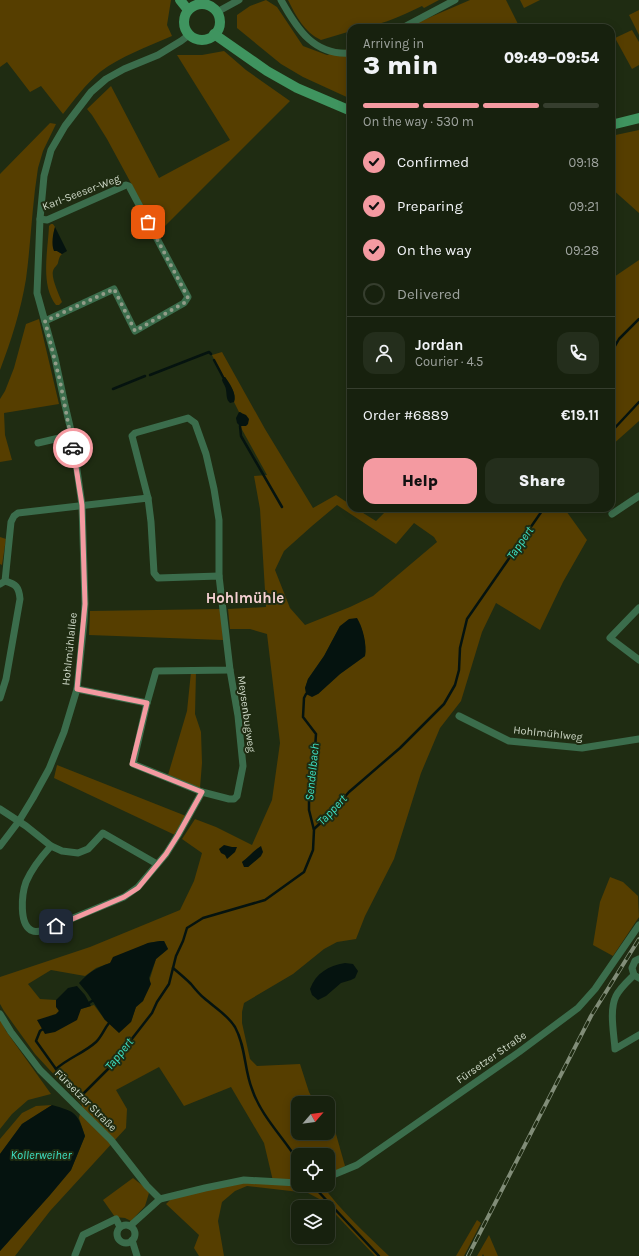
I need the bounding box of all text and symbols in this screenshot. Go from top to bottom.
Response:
text: Arriving in [363,36,424,51]
text: 09:49–09:54 [504,49,599,67]
text: 3 min [363,50,438,81]
text: On the way · 530 m [363,114,474,129]
icon: check [363,151,385,173]
text: Confirmed [397,153,469,171]
text: 09:18 [568,155,599,170]
street label: Karl-Seeser-Weg [41,171,123,213]
icon: check [363,195,385,217]
text: Preparing [397,197,463,215]
text: 09:21 [569,199,599,214]
pin [131,205,165,239]
icon: bag [137,211,159,233]
icon: check [363,239,385,261]
text: On the way [397,241,471,259]
text: 09:28 [565,243,599,258]
text: Delivered [397,285,461,303]
button: person [363,332,405,374]
button: phone [557,332,599,374]
text: Jordan [415,336,463,354]
text: Courier · 4.5 [415,354,483,369]
text: Order #6889 [363,406,449,424]
text: €19.11 [561,406,599,424]
courier [53,428,93,468]
icon: car [62,437,84,459]
button: Help [363,458,477,504]
button: Share [485,458,599,504]
water label: Tappert [504,523,537,562]
district label: Hohlmühle [206,589,284,607]
street label: Hohlmühlallee [59,612,80,686]
street label: Meysenbugweg [235,675,258,754]
street label: Hohlmühlweg [513,723,584,744]
water label: Sendelbach [302,742,322,802]
water label: Tappert [314,791,350,828]
pin [39,909,73,943]
icon: home [45,915,67,937]
street label: Fürsetzer Straße [454,1028,529,1086]
water label: Tappert [102,1034,137,1073]
street label: Fürsetzer Straße [52,1067,120,1134]
north arrow [291,1096,335,1140]
map controls [291,1096,335,1244]
water label: Kollerweiher [11,1148,72,1162]
button: locate [291,1148,335,1192]
button: layers [291,1200,335,1244]

